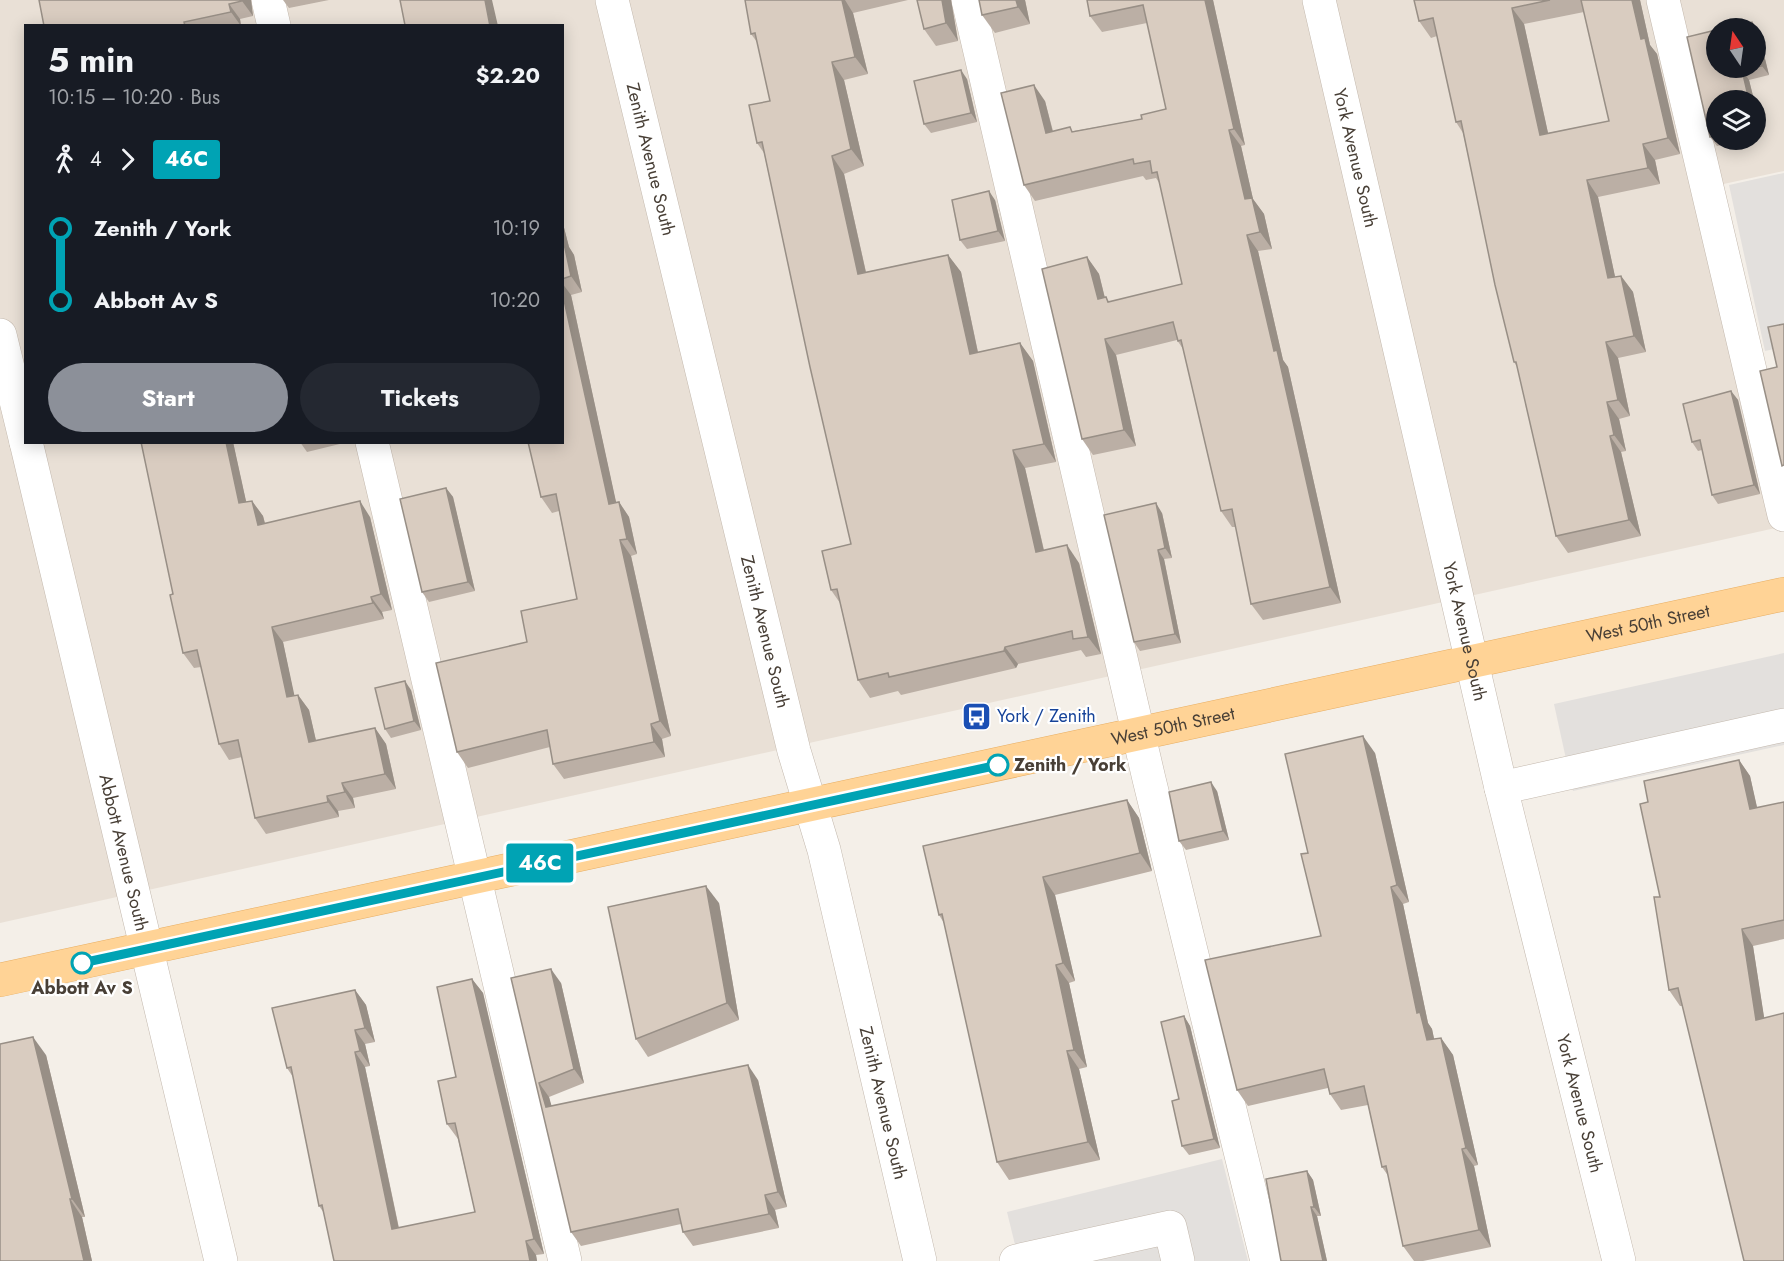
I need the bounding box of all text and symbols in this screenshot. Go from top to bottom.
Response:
north arrow [1706,18,1766,78]
map controls [1706,18,1766,150]
text: 5 min [48,37,134,84]
text: $2.20 [476,59,540,91]
street label: Zenith Avenue South [620,80,682,238]
text: 10:15 – 10:20 · Bus [48,83,220,112]
street label: York Avenue South [1327,86,1384,230]
button: layers [1706,90,1766,150]
icon: walk [48,143,81,176]
icon: forward [111,143,144,176]
text: 46C [165,144,208,174]
text: 4 [90,145,102,174]
text: Zenith / York [94,212,231,244]
text: 10:19 [492,214,540,243]
text: Abbott Av S [94,284,218,316]
text: 10:20 [490,286,540,315]
button: Start [48,363,288,432]
button: Tickets [300,363,540,432]
street label: Zenith Avenue South [734,553,796,711]
street label: York Avenue South [1436,559,1493,704]
street label: West 50th Street [1584,597,1713,649]
bus stop icon: York / Zenith [960,700,992,732]
street label: West 50th Street [1109,700,1238,752]
place label: York / Zenith [997,703,1096,729]
place label: Zenith / York [1014,752,1127,778]
marker: Zenith / York [987,754,1009,776]
street label: Abbott Avenue South [92,771,155,934]
line badge: 46C [506,844,574,882]
text: 46C [518,848,562,878]
marker: Abbott Av S [71,952,93,974]
place label: Abbott Av S [30,975,133,1001]
street label: Zenith Avenue South [853,1024,914,1182]
street label: York Avenue South [1550,1031,1610,1176]

